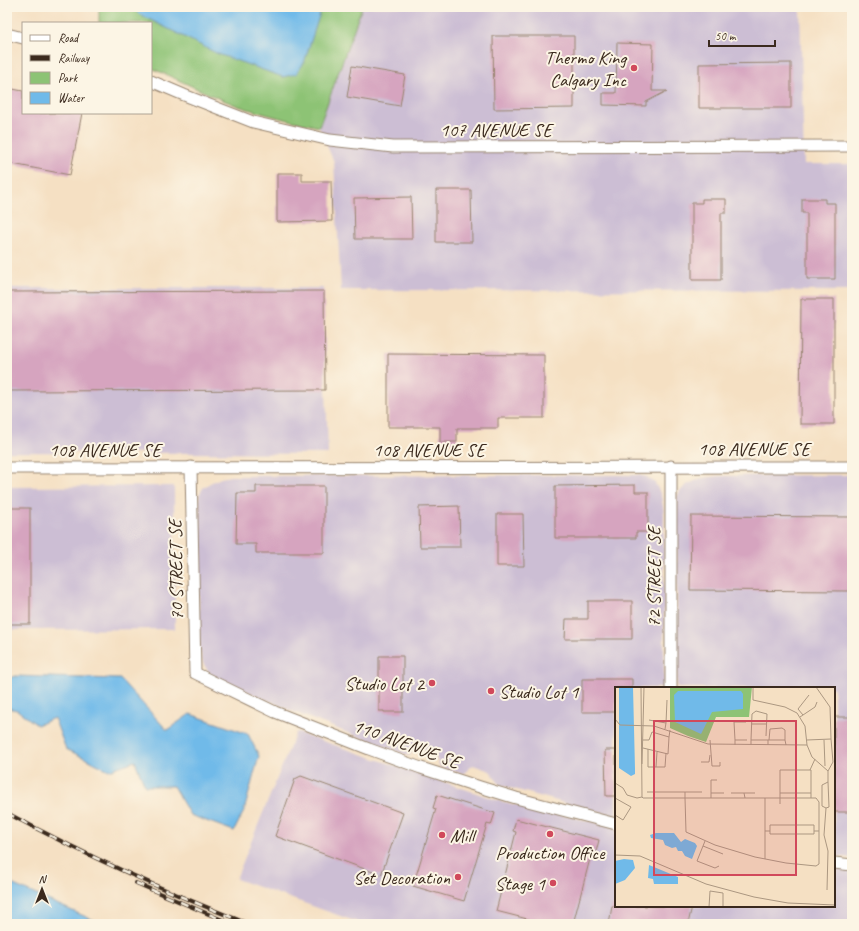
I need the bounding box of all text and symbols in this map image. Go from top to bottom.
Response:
legend [22,22,152,114]
scale bar [709,22,775,48]
text: 50 m [715,28,737,44]
text: Road [58,30,80,46]
place label: Thermo King Calgary Inc [545,46,627,92]
text: Railway [58,50,90,66]
marker: Thermo King Calgary Inc [629,63,639,73]
text: Park [58,70,79,86]
text: Water [58,90,86,106]
street label: 107 AVENUE SE [440,118,554,142]
street label: 108 AVENUE SE [698,437,812,461]
street label: 108 AVENUE SE [49,438,163,462]
street label: 108 AVENUE SE [373,438,487,462]
street label: 70 STREET SE [163,517,189,621]
street label: 72 STREET SE [642,524,666,628]
place label: Studio Lot 2 [345,672,425,696]
marker: Studio Lot 2 [427,678,437,688]
place label: Studio Lot 1 [499,680,580,704]
marker: Studio Lot 1 [486,686,496,696]
inset map [615,687,835,907]
street label: 110 AVENUE SE [350,714,466,775]
place label: Mill [450,824,478,848]
marker: Production Office [545,829,555,839]
marker: Mill [437,830,447,840]
place label: Production Office [496,841,606,865]
place label: Set Decoration [353,866,450,890]
north arrow [22,869,62,909]
text: N [39,872,48,886]
marker: Set Decoration [453,872,463,882]
place label: Stage 1 [495,872,546,896]
marker: Stage 1 [548,878,558,888]

